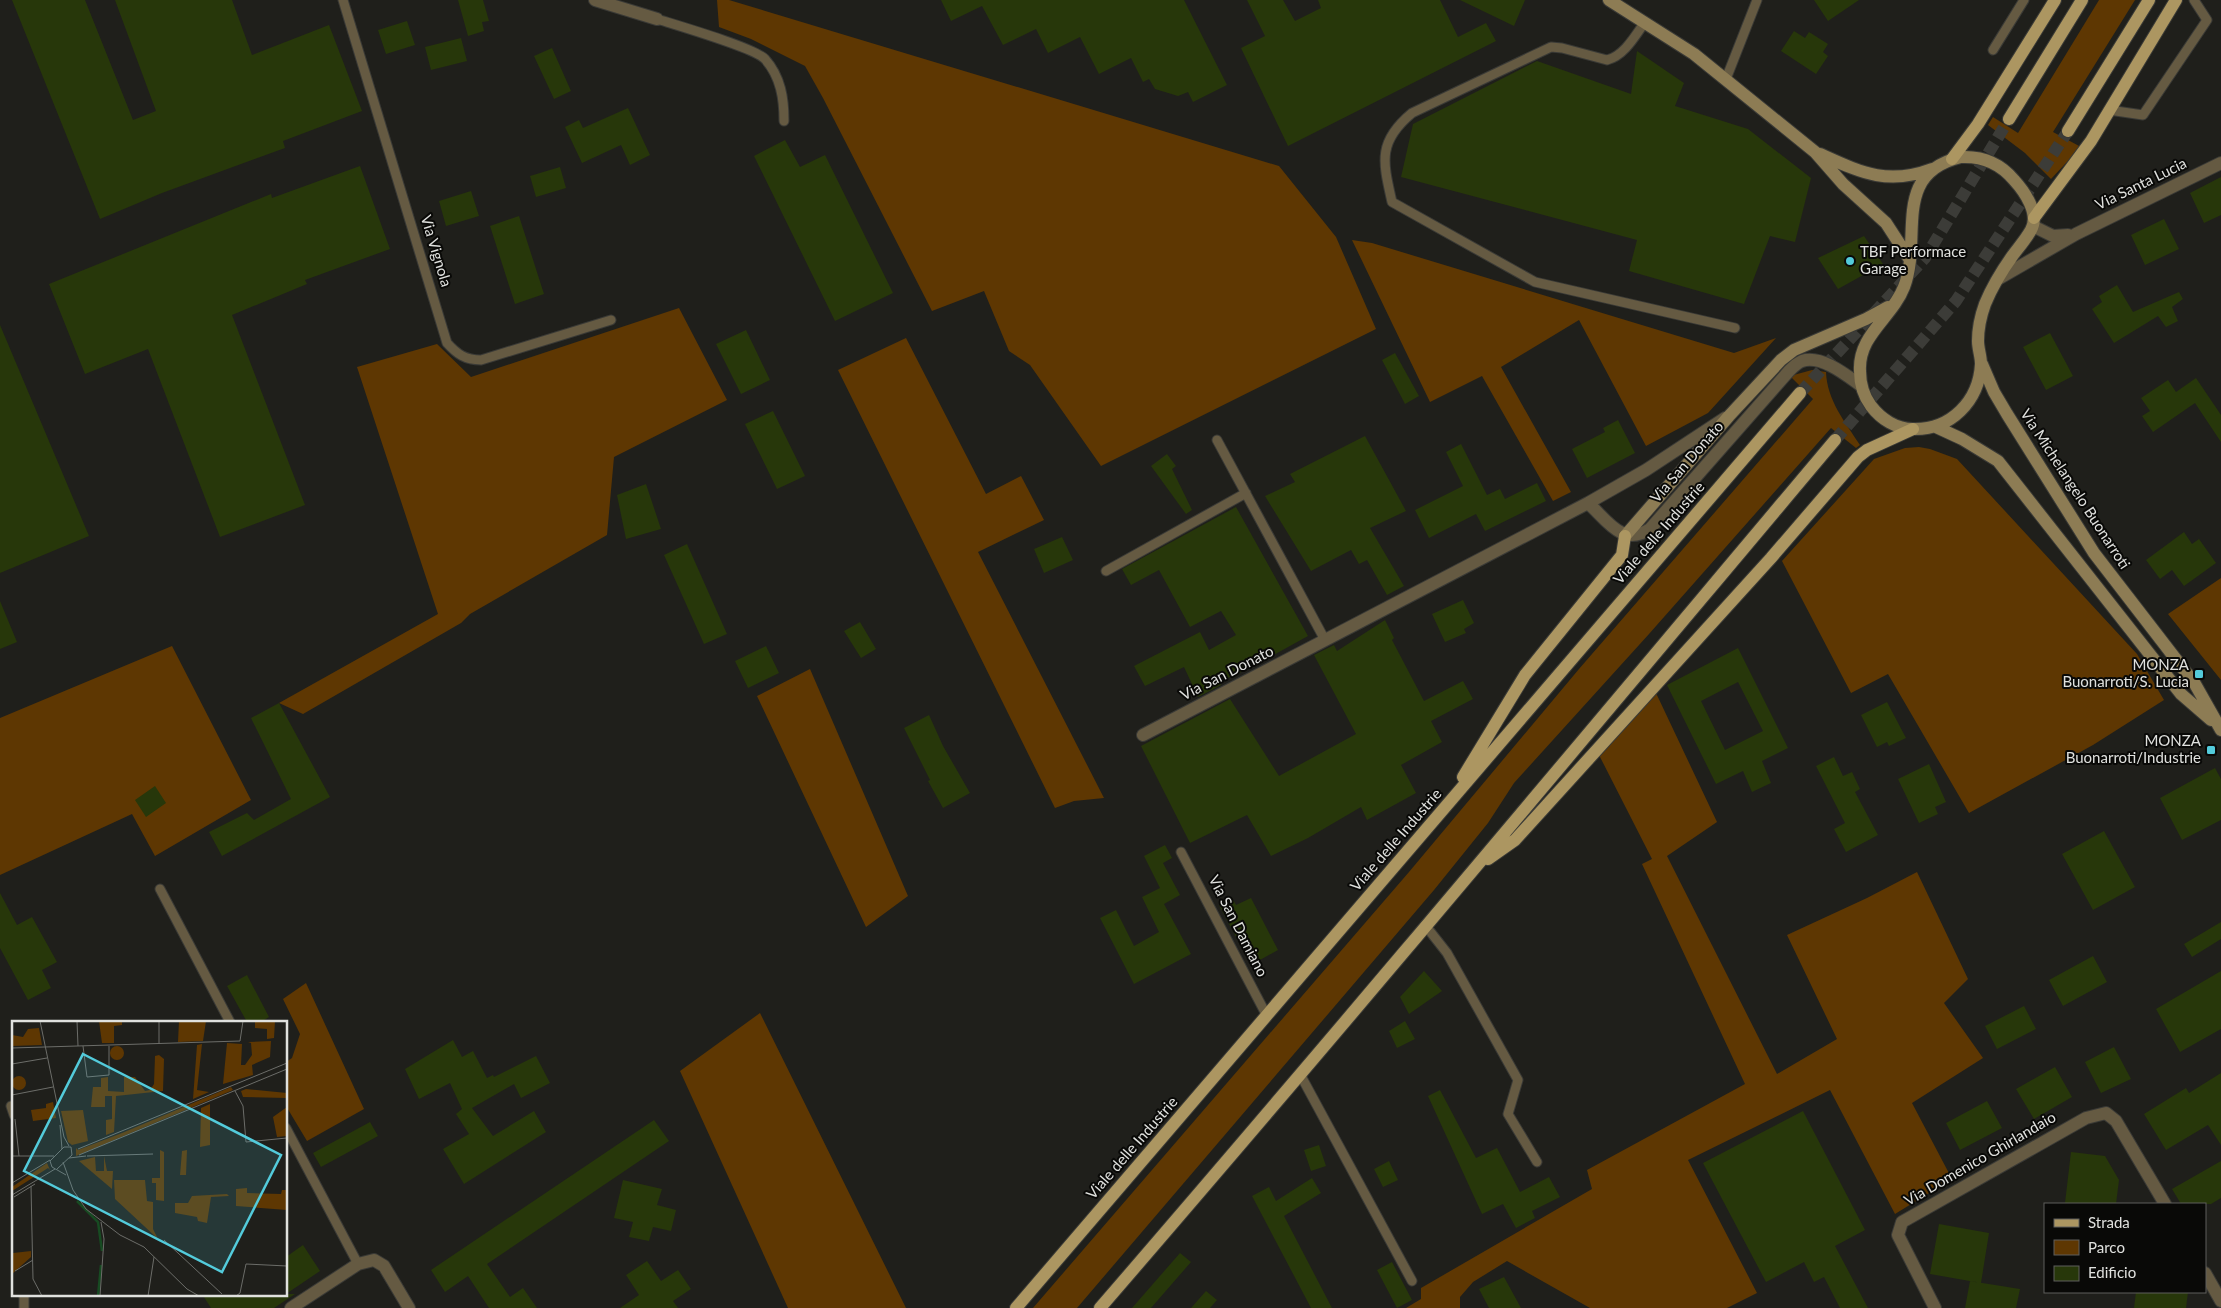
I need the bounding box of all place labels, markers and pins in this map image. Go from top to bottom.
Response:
place label: TBF Performace Garage [1860,242,1966,277]
marker: TBF Performace Garage [1844,255,1856,267]
place label: MONZA Buonarroti/S. Lucia [2062,655,2190,690]
marker: MONZA Buonarroti/S. Lucia [2193,668,2205,680]
place label: MONZA Buonarroti/Industrie [2066,731,2202,766]
marker: MONZA Buonarroti/Industrie [2205,744,2217,756]

